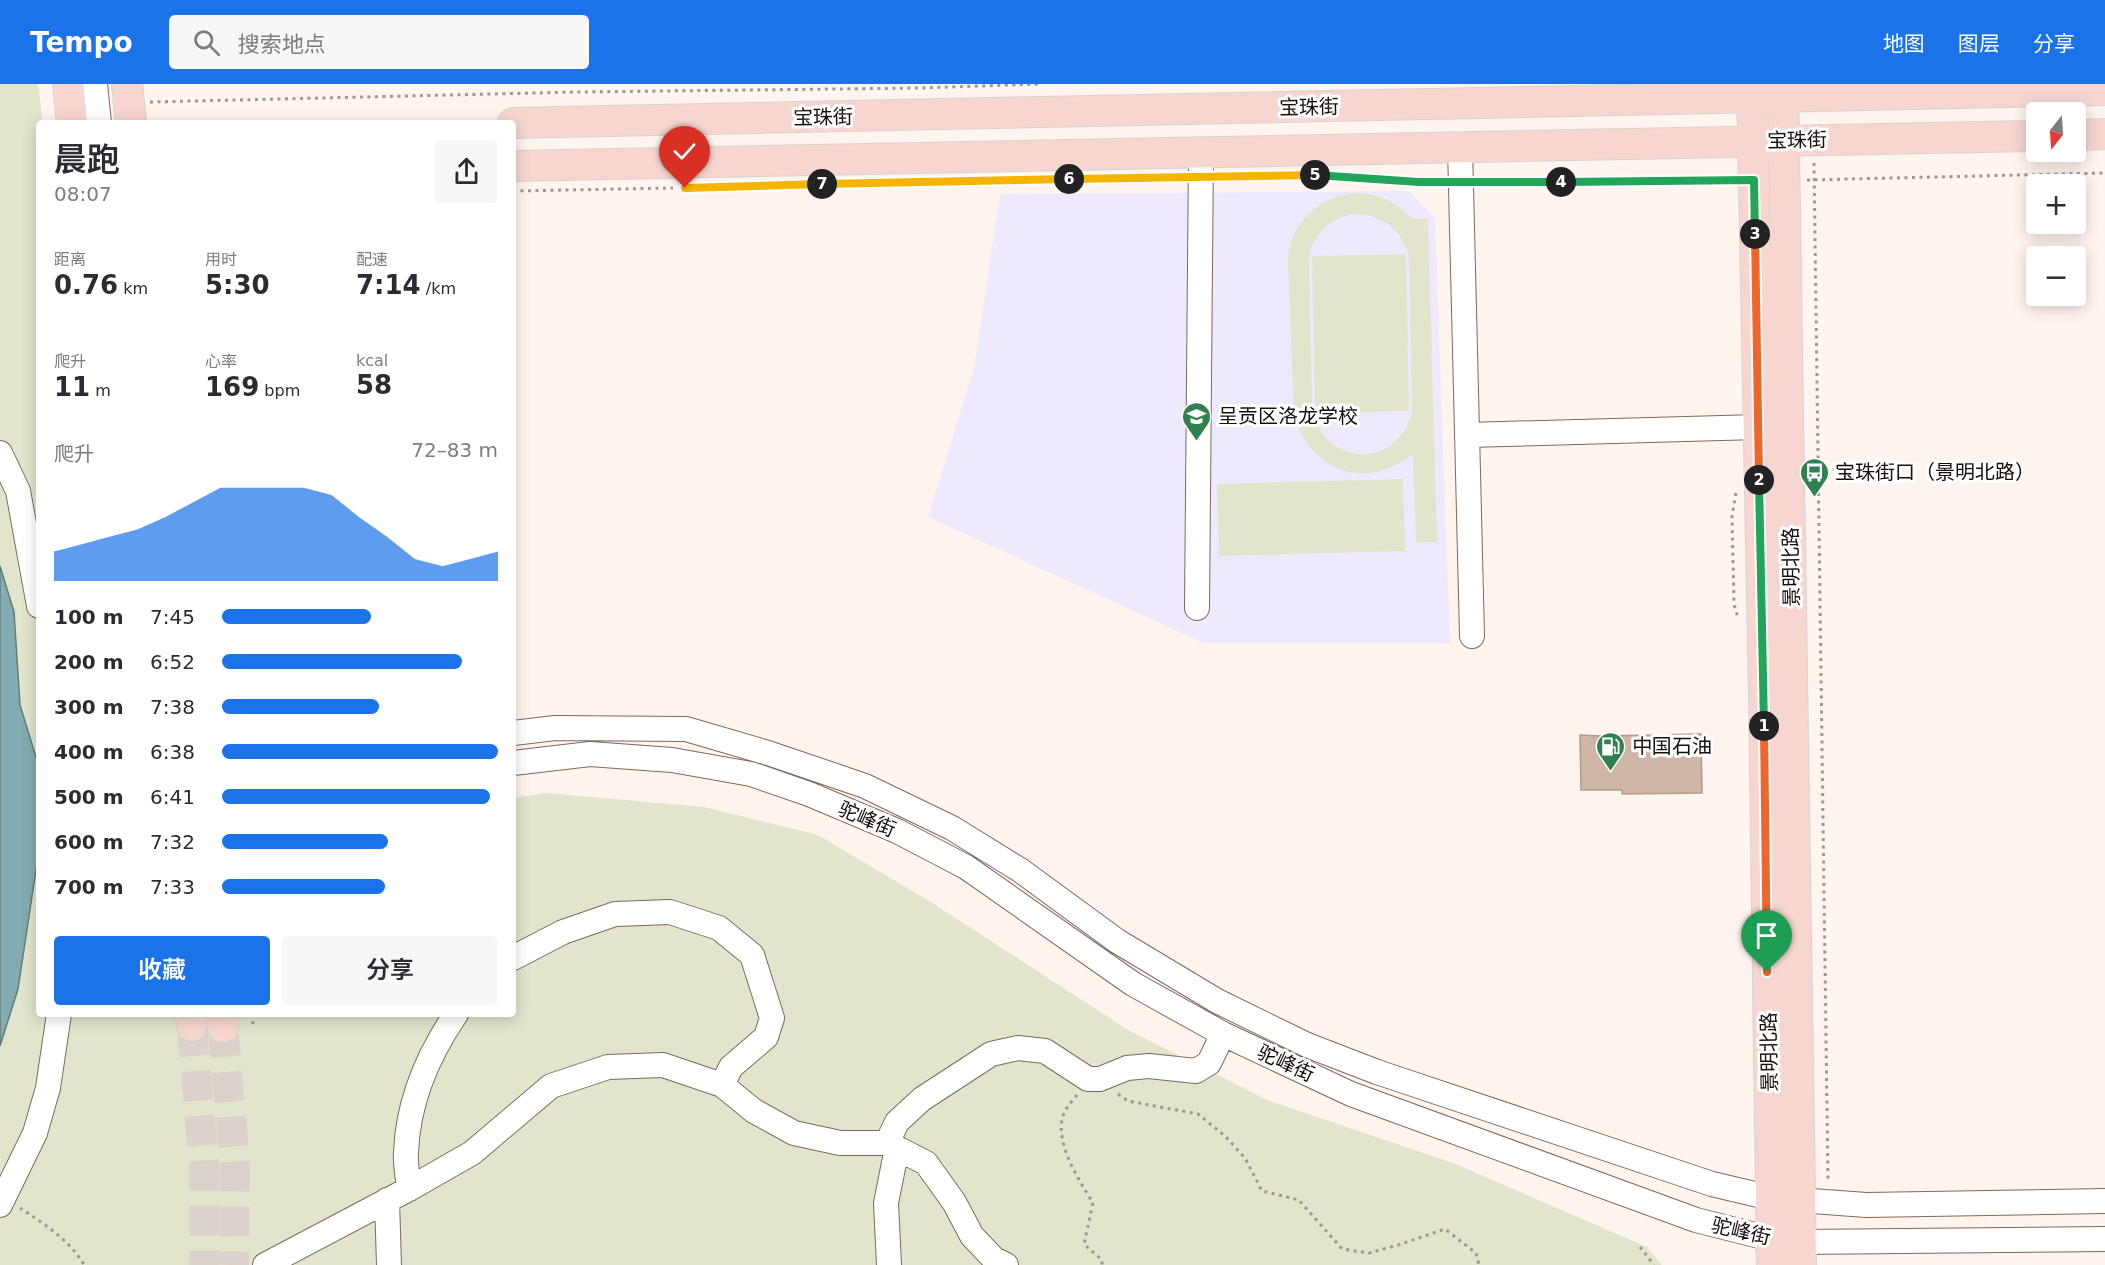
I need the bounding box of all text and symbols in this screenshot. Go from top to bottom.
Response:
search box [169,15,589,69]
text: Tempo [30,26,133,59]
icon: search [190,26,223,59]
text: 搜索地点 [238,32,326,57]
text: 地图 [1883,32,1925,56]
text: 图层 [1958,32,2000,56]
text: 分享 [2033,32,2075,56]
street label: 宝珠街 [1279,94,1339,120]
north arrow [2026,102,2086,162]
map controls [2026,102,2086,306]
street label: 宝珠街 [793,104,853,130]
pin [659,126,710,188]
street label: 宝珠街 [1767,127,1827,153]
icon: check [668,135,701,168]
text: 晨跑 [54,140,120,179]
button: share [435,140,498,203]
pin: 5 [1300,160,1330,190]
pin: 6 [1054,164,1084,194]
text: 5 [1309,165,1321,184]
pin: 4 [1546,167,1576,197]
pin: 7 [807,169,837,199]
text: 6 [1063,169,1075,188]
text: 4 [1555,172,1567,191]
text: 7 [816,174,828,193]
button: + [2026,174,2086,234]
text: 08:07 [54,182,112,206]
pin: 3 [1740,219,1770,249]
text: 3 [1749,224,1761,243]
button: − [2026,246,2086,306]
text: 距离 [54,250,86,269]
text: 用时 [205,250,237,269]
text: 配速 [356,250,388,269]
text: 0.76 [54,270,118,300]
text: 5:30 [205,270,270,300]
text: 7:14 [356,270,421,300]
text: km [118,279,148,298]
text: /km [421,279,456,298]
text: kcal [356,351,388,370]
text: 爬升 [54,352,86,371]
text: 心率 [205,352,237,371]
text: 58 [356,370,392,400]
text: 11 [54,372,90,402]
text: 169 [205,372,259,402]
text: m [90,381,111,400]
text: bpm [259,381,300,400]
school or university icon: 呈贡区洛龙学校 [1181,400,1213,442]
place label: 呈贡区洛龙学校 [1218,404,1358,428]
text: 72–83 m [411,438,498,462]
text: 爬升 [54,442,94,466]
bus stop icon: 宝珠街口（景明北路） [1798,456,1830,498]
place label: 宝珠街口（景明北路） [1835,460,2035,484]
pin: 2 [1744,465,1774,495]
text: 2 [1753,470,1765,489]
street label: 景明北路 [1778,527,1804,607]
text: 100 m [54,605,124,629]
text: 7:45 [150,605,195,629]
text: 200 m [54,650,124,674]
text: 6:52 [150,650,195,674]
text: 300 m [54,695,124,719]
text: 7:38 [150,695,195,719]
pin: 1 [1749,711,1779,741]
text: 1 [1758,716,1770,735]
fuel station icon: 中国石油 [1595,730,1627,772]
place label: 中国石油 [1632,734,1712,758]
text: 400 m [54,740,124,764]
text: 6:38 [150,740,195,764]
text: 500 m [54,785,124,809]
text: 6:41 [150,785,195,809]
street label: 驼峰街 [835,796,899,842]
text: 600 m [54,830,124,854]
text: 7:32 [150,830,195,854]
text: 700 m [54,875,124,899]
text: 7:33 [150,875,195,899]
pin [1741,910,1792,972]
icon: arrive [1750,919,1783,952]
button: 收藏 [54,936,270,1005]
button: 分享 [282,936,498,1005]
street label: 景明北路 [1756,1012,1782,1092]
street label: 驼峰街 [1254,1039,1318,1087]
street label: 驼峰街 [1709,1213,1773,1249]

